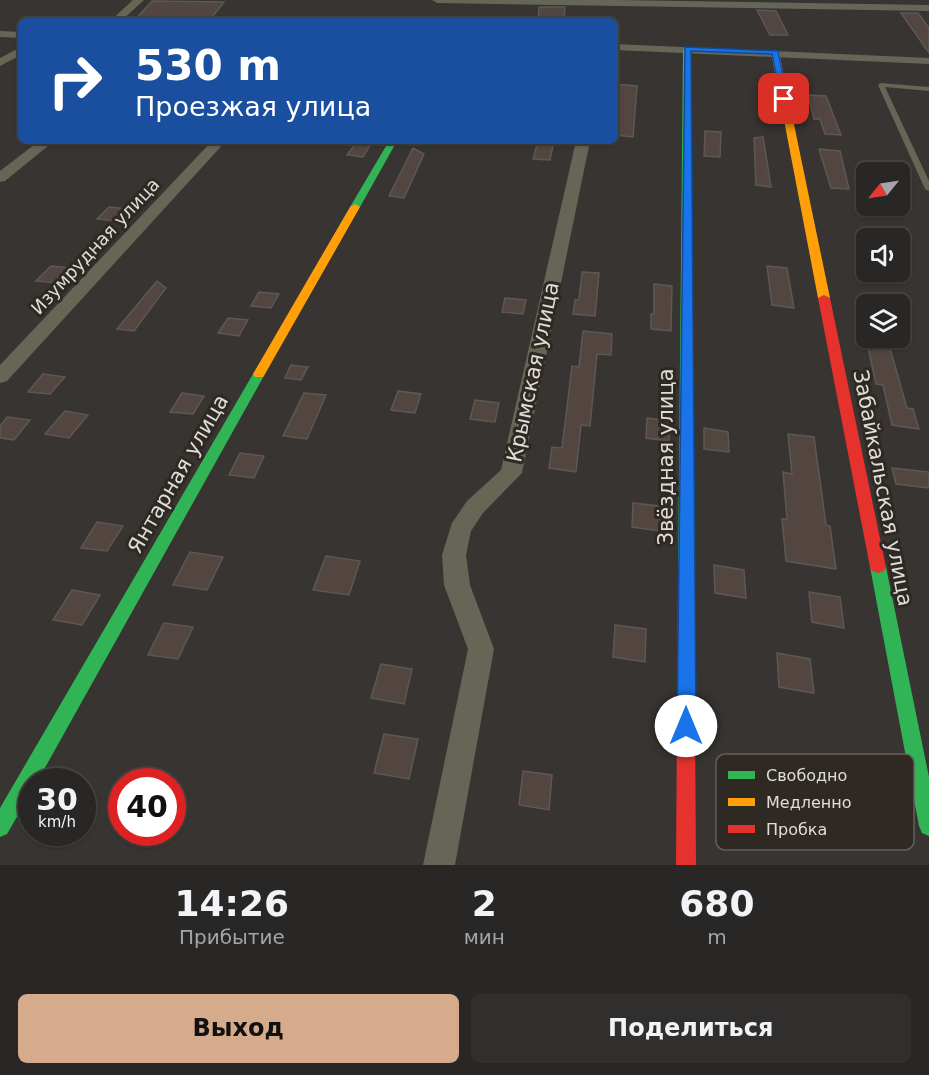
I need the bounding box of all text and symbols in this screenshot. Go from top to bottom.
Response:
text: 530 m [135,41,281,90]
icon: right [36,42,114,120]
pin [758,73,809,124]
icon: arrive [767,82,800,115]
text: Проезжая улица [135,91,371,122]
north arrow [856,162,910,216]
map controls [856,162,910,348]
street label: Изумрудная улица [27,174,163,318]
button: sound [856,228,910,282]
street label: Крымская улица [502,280,564,464]
button: layers [856,294,910,348]
street label: Звёздная улица [654,368,678,546]
street label: Забайкальская улица [848,368,918,608]
street label: Янтарная улица [123,390,233,558]
position arrow [654,694,718,758]
legend [716,754,914,850]
text: Свободно [766,766,847,785]
speed limit sign: 40 [108,768,186,846]
text: 30 [36,782,78,817]
text: Медленно [766,793,852,812]
text: km/h [38,813,76,831]
text: Пробка [766,820,827,839]
text: 14:26 [175,883,289,924]
text: 2 [472,883,497,924]
text: 680 [679,883,754,924]
text: Прибытие [179,925,285,949]
text: мин [464,925,505,949]
text: m [707,925,727,949]
button: Выход [18,994,459,1063]
button: Поделиться [471,994,911,1063]

